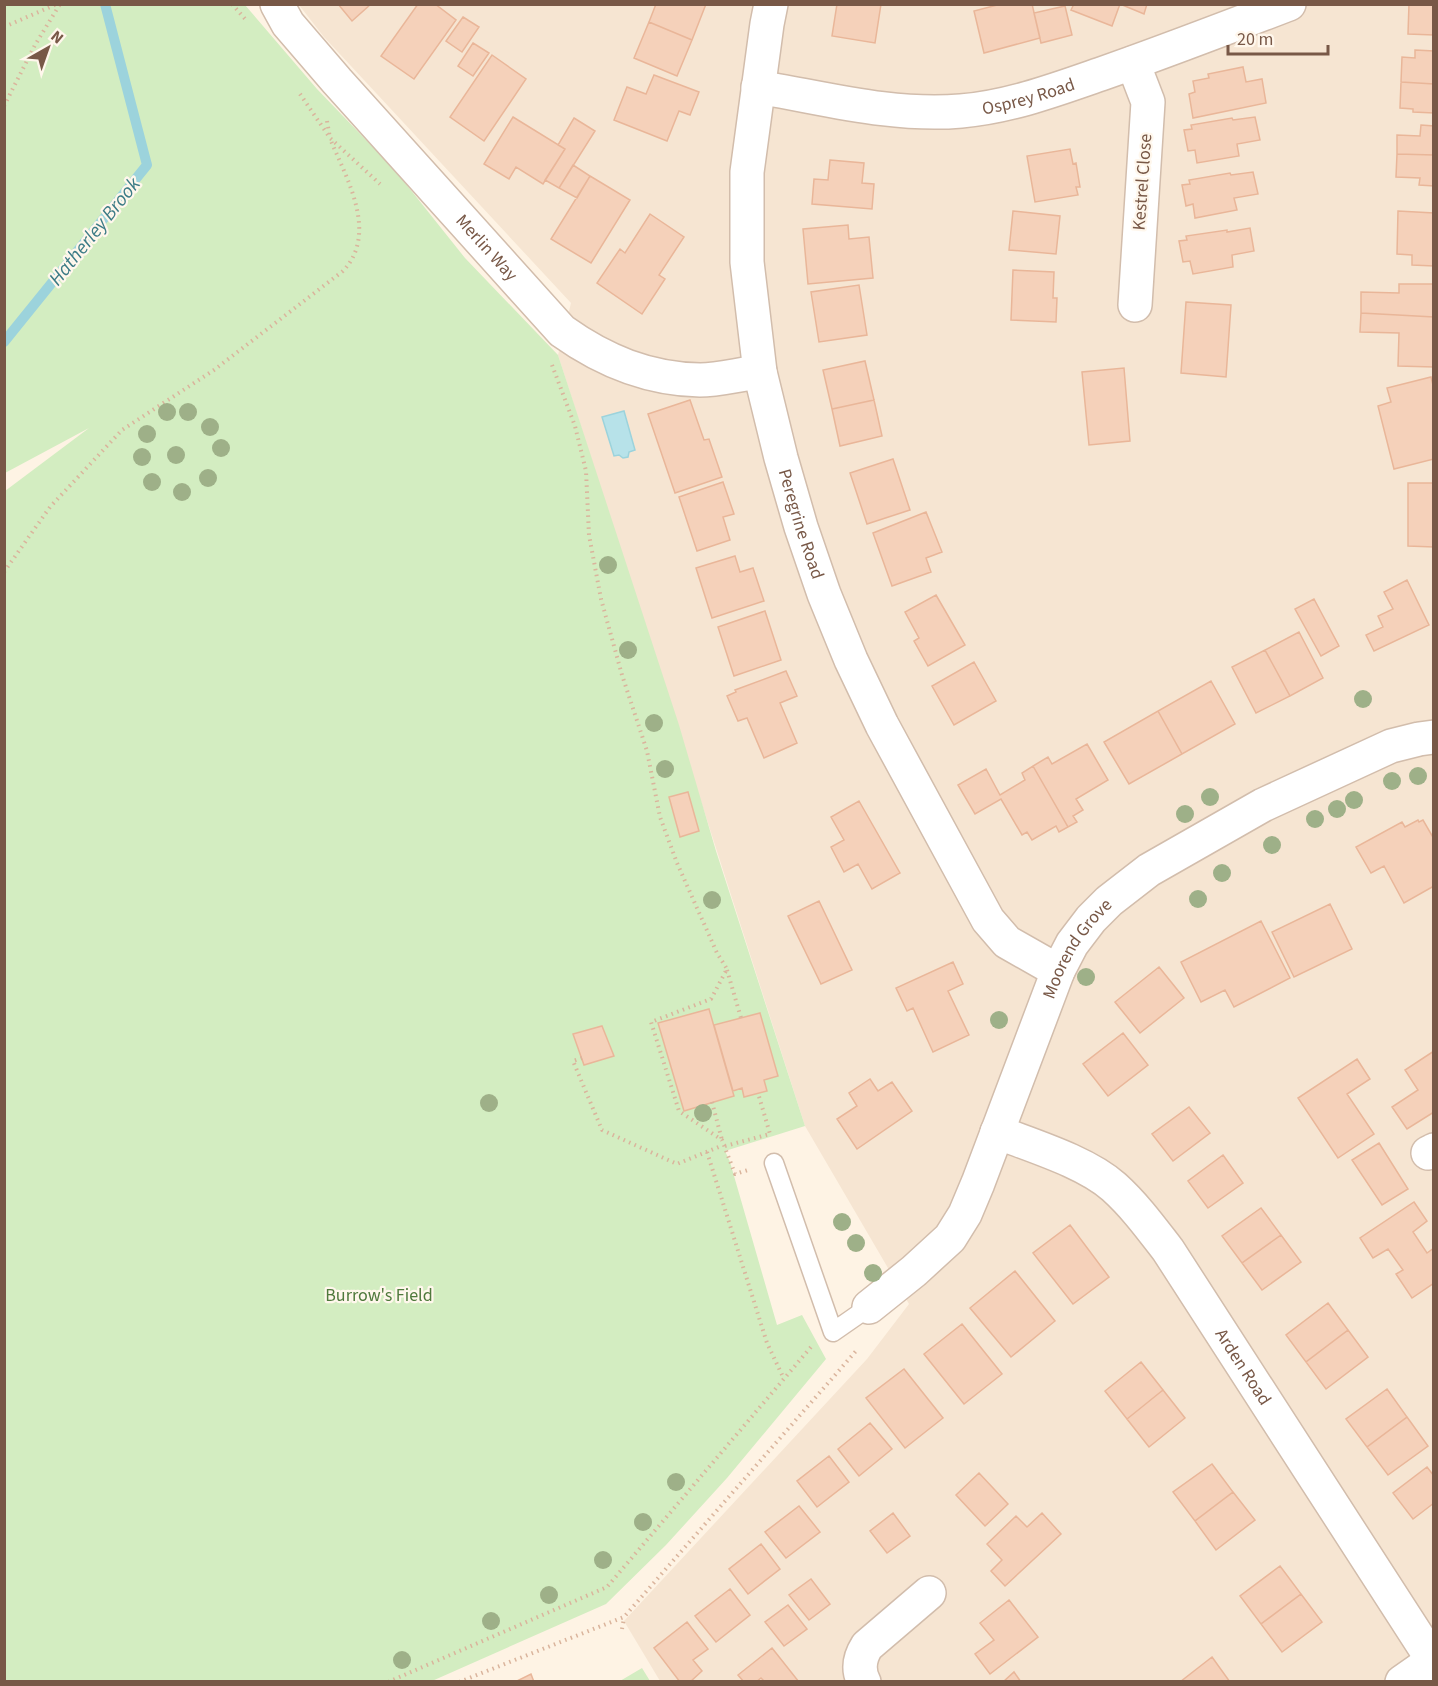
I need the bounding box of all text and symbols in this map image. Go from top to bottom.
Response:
north arrow [18,18,78,78]
scale bar [1228,18,1328,56]
text: N [46,25,68,49]
text: 20 m [1237,27,1273,52]
street label: Osprey Road [980,72,1078,121]
street label: Kestrel Close [1127,133,1158,231]
water label: Hatherley Brook [42,171,147,292]
street label: Merlin Way [450,209,524,287]
street label: Peregrine Road [772,466,830,583]
street label: Moorend Grove [1037,893,1118,1002]
park label: Burrow's Field [325,1283,433,1308]
street label: Arden Road [1209,1324,1277,1410]

